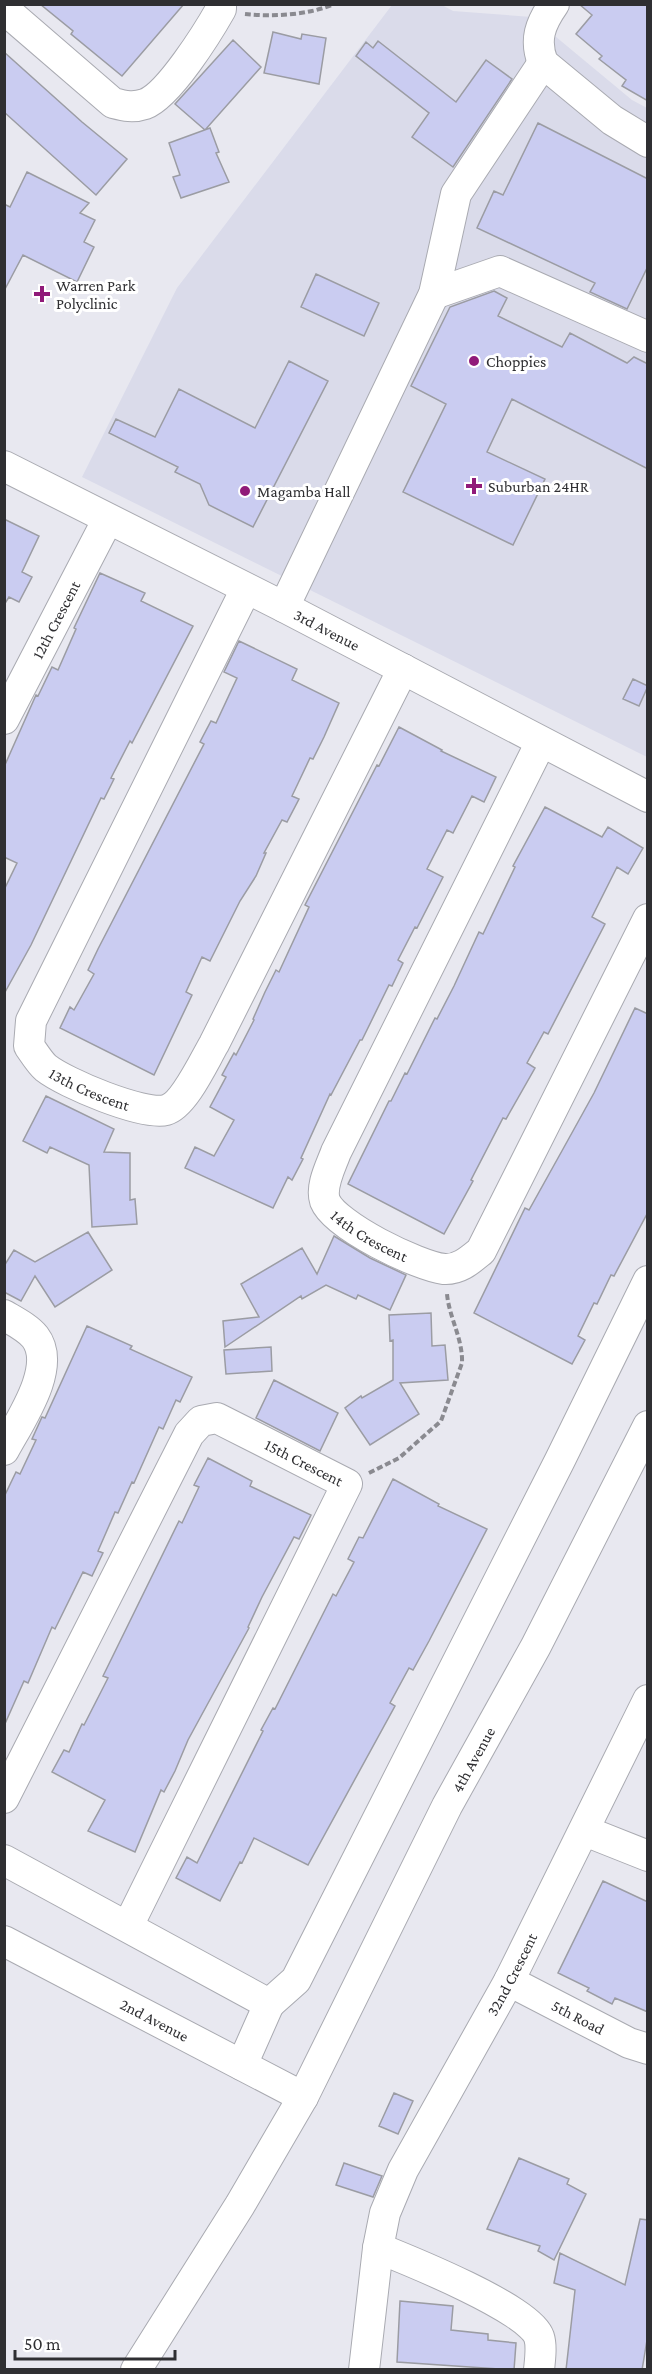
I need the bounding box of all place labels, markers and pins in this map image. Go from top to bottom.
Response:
place label: Warren Park Polyclinic [56,277,136,313]
marker: Warren Park Polyclinic [33,285,51,303]
place label: Choppies [486,353,546,371]
marker: Choppies [467,354,481,368]
marker: Suburban 24HR [465,477,483,495]
place label: Suburban 24HR [488,478,589,495]
place label: Magamba Hall [257,483,351,501]
marker: Magamba Hall [238,484,252,498]

